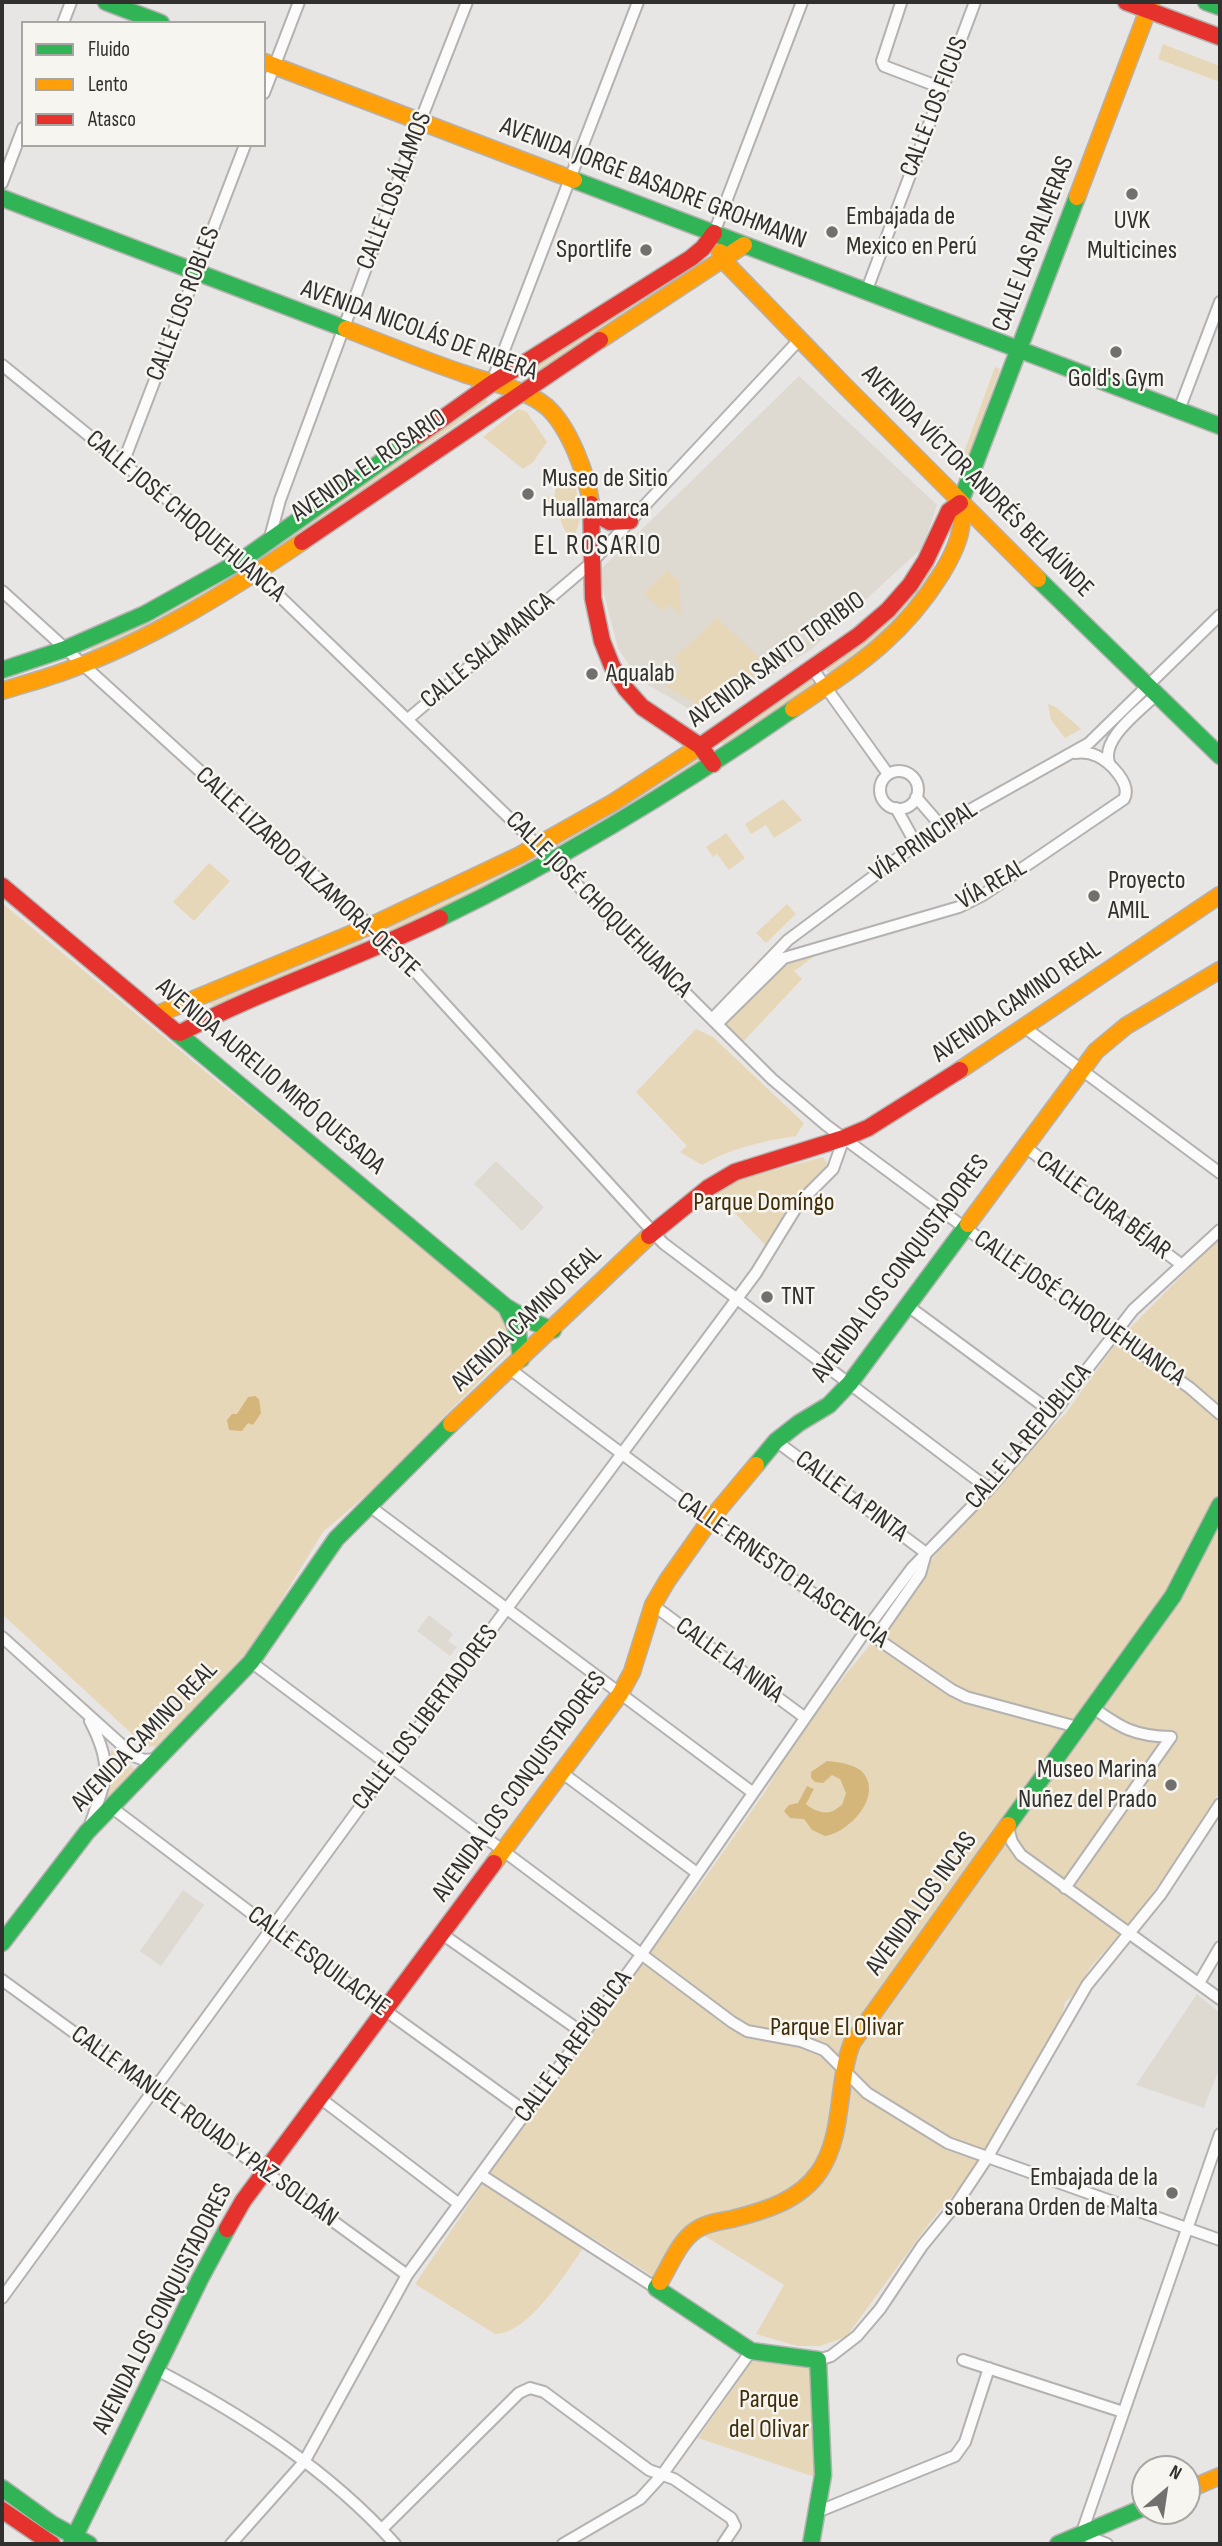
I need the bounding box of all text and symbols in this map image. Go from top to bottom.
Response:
legend [21,21,266,147]
street label: CALLE LOS FICUS [894,33,976,181]
text: Fluido [88,37,130,62]
text: Lento [88,72,128,97]
text: Atasco [88,107,136,132]
street label: CALLE LOS ÁLAMOS [351,108,439,274]
street label: AVENIDA JORGE BASADRE GROHMANN [496,111,810,257]
street label: CALLE LAS PALMERAS [986,152,1082,336]
marker: UVK Multicines [1124,186,1140,202]
place label: Embajada de Mexico en Perú [846,201,977,262]
place label: UVK Multicines [1087,205,1177,266]
street label: CALLE LOS ROBLES [140,222,228,386]
marker: Embajada de Mexico en Perú [824,224,840,240]
place label: Sportlife [556,234,632,266]
marker: Sportlife [638,242,654,258]
street label: AVENIDA NICOLÁS DE RIBERA [297,274,541,388]
marker: Gold's Gym [1108,344,1124,360]
street label: AVENIDA VÍCTOR ANDRÉS BELAÚNDE [854,359,1100,605]
place label: Gold's Gym [1068,363,1164,395]
street label: AVENIDA EL ROSARIO [286,403,452,529]
street label: CALLE JOSÉ CHOQUEHUANCA [79,424,291,610]
place label: Museo de Sitio Huallamarca [542,463,668,524]
marker: Museo de Sitio Huallamarca [520,486,536,502]
district label: EL ROSARIO [535,530,661,564]
street label: AVENIDA SANTO TORIBIO [682,585,872,735]
street label: CALLE SALAMANCA [415,586,561,716]
place label: Aqualab [606,658,675,690]
marker: Aqualab [584,666,600,682]
street label: CALLE LIZARDO ALZAMORA-OESTE [188,761,426,985]
street label: VÍA PRINCIPAL [864,795,984,889]
street label: CALLE JOSÉ CHOQUEHUANCA [498,805,698,1005]
street label: VÍA REAL [952,853,1032,917]
place label: Proyecto AMIL [1108,865,1186,926]
marker: Proyecto AMIL [1086,888,1102,904]
street label: AVENIDA CAMINO REAL [927,934,1107,1070]
street label: AVENIDA AURELIO MIRÓ QUESADA [149,972,391,1182]
street label: CALLE CURA BÉJAR [1029,1145,1177,1267]
street label: AVENIDA LOS CONQUISTADORES [805,1149,997,1389]
park label: Parque Domíngo [693,1187,835,1219]
street label: CALLE JOSÉ CHOQUEHUANCA [967,1224,1191,1394]
street label: AVENIDA CAMINO REAL [445,1239,609,1399]
place label: TNT [781,1281,815,1313]
marker: TNT [759,1289,775,1305]
street label: CALLE LA REPÚBLICA [959,1358,1099,1516]
street label: CALLE LA PINTA [788,1444,914,1550]
street label: CALLE ERNESTO PLASCENCIA [670,1486,894,1656]
street label: CALLE LA NIÑA [669,1611,789,1711]
street label: CALLE LOS LIBERTADORES [346,1619,506,1817]
street label: AVENIDA CAMINO REAL [65,1655,225,1819]
street label: AVENIDA LOS CONQUISTADORES [426,1666,614,1908]
place label: Museo Marina Nuñez del Prado [1018,1754,1157,1816]
marker: Museo Marina Nuñez del Prado [1163,1777,1179,1793]
street label: AVENIDA LOS INCAS [860,1826,984,1982]
street label: CALLE ESQUILACHE [241,1900,395,2024]
street label: CALLE LA REPÚBLICA [509,1965,639,2129]
park label: Parque El Olivar [770,2012,904,2044]
street label: CALLE MANUEL ROUAD Y PAZ SOLDÁN [64,2020,344,2234]
place label: Embajada de la soberana Orden de Malta [944,2162,1158,2224]
street label: AVENIDA LOS CONQUISTADORES [86,2179,240,2439]
marker: Embajada de la soberana Orden de Malta [1164,2185,1180,2201]
park label: Parque del Olivar [729,2384,809,2446]
north arrow [1131,2455,1201,2525]
text: N [1165,2460,1185,2485]

